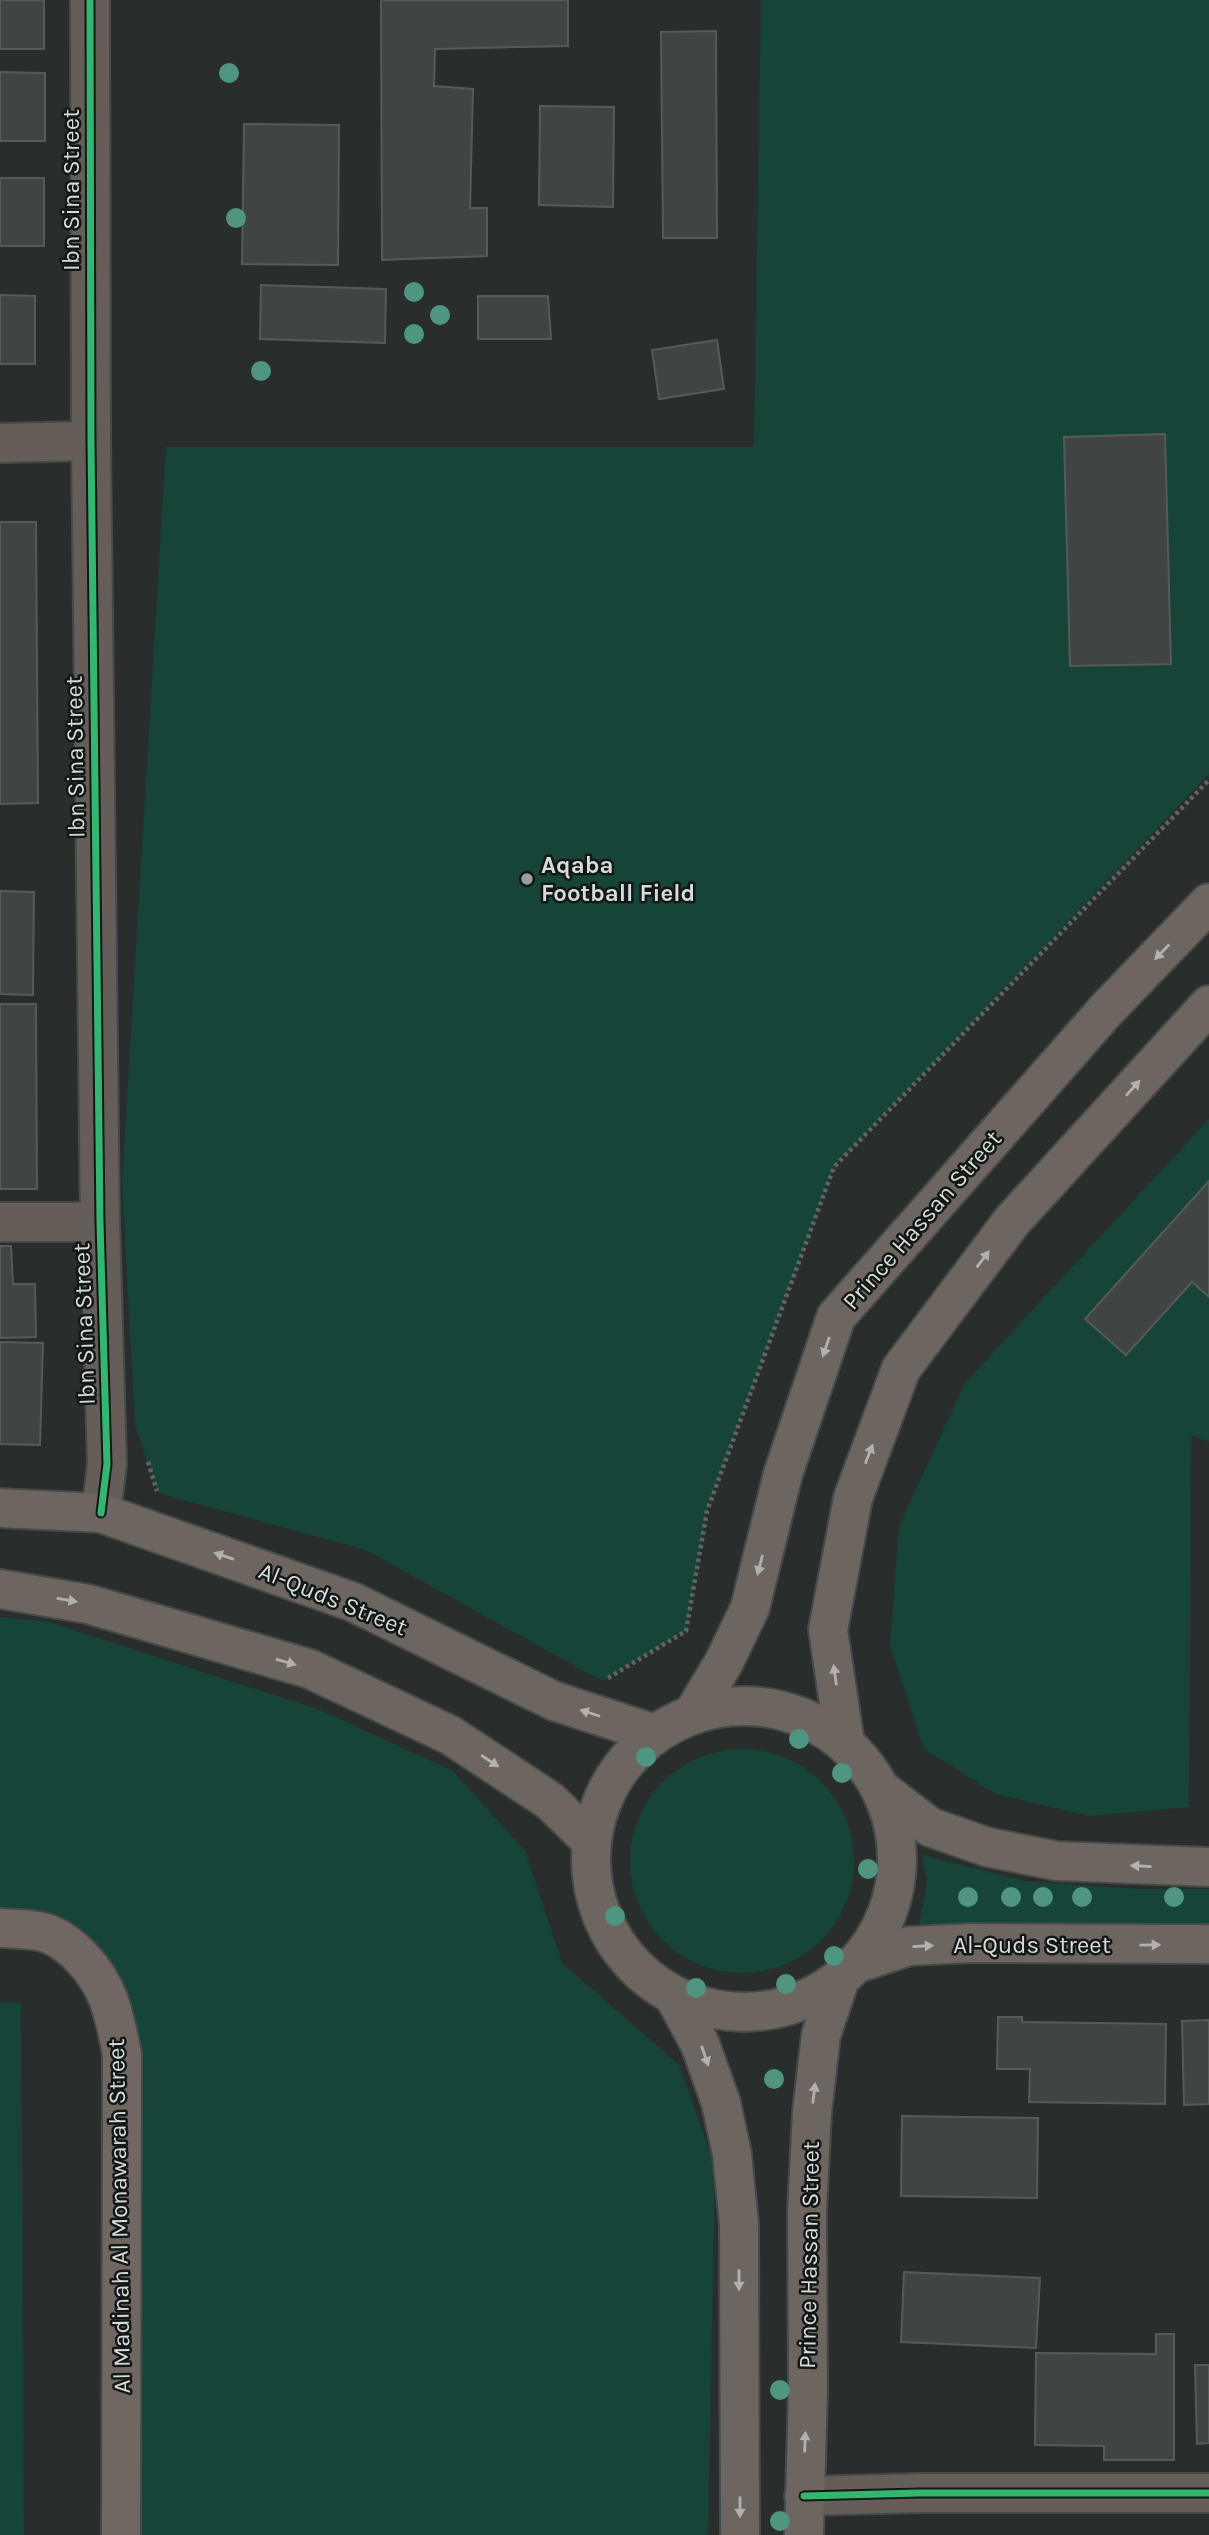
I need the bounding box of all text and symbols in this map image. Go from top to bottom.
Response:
street label: Ibn Sina Street [57,109,85,271]
street label: Ibn Sina Street [60,676,90,838]
place label: Aqaba Football Field [541,851,695,907]
marker: Aqaba Football Field [519,871,535,887]
one-way arrow [1154,943,1170,960]
one-way arrow [1125,1079,1141,1097]
street label: Prince Hassan Street [837,1125,1007,1315]
street label: Ibn Sina Street [67,1243,101,1405]
one-way arrow [976,1251,991,1269]
one-way arrow [820,1337,831,1358]
one-way arrow [864,1443,875,1464]
one-way arrow [213,1550,234,1561]
one-way arrow [754,1554,765,1576]
street label: Al-Quds Street [255,1557,411,1641]
one-way arrow [56,1595,78,1606]
one-way arrow [276,1658,297,1668]
one-way arrow [829,1664,840,1686]
one-way arrow [579,1707,600,1718]
one-way arrow [480,1755,500,1768]
one-way arrow [1130,1860,1152,1871]
street label: Al-Quds Street [953,1931,1111,1959]
one-way arrow [1140,1939,1162,1951]
one-way arrow [912,1940,934,1951]
street label: Al Madinah Al Monawarah Street [102,2038,136,2394]
one-way arrow [700,2046,711,2067]
one-way arrow [809,2081,820,2103]
street label: Prince Hassan Street [793,2141,825,2369]
one-way arrow [733,2269,745,2291]
one-way arrow [800,2431,811,2453]
one-way arrow [734,2496,746,2518]

